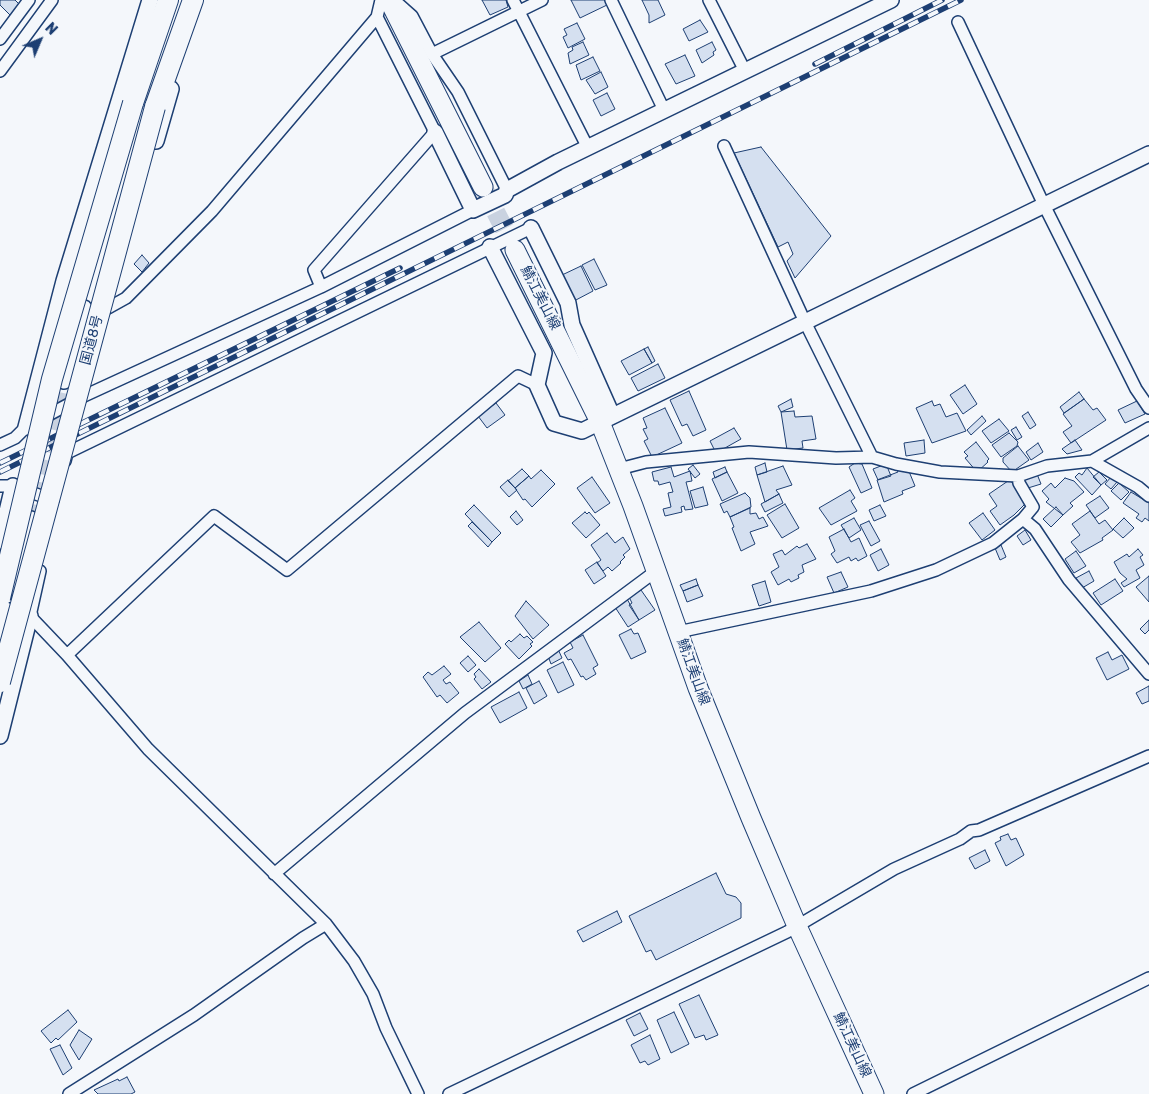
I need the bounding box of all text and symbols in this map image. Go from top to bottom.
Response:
north arrow [15,15,65,65]
text: N [41,19,61,39]
street label: 鯖江美山線 [517,263,563,333]
street label: 国道8号 [77,313,107,367]
street label: 鯖江美山線 [673,636,713,708]
street label: 鯖江美山線 [830,1010,874,1080]

